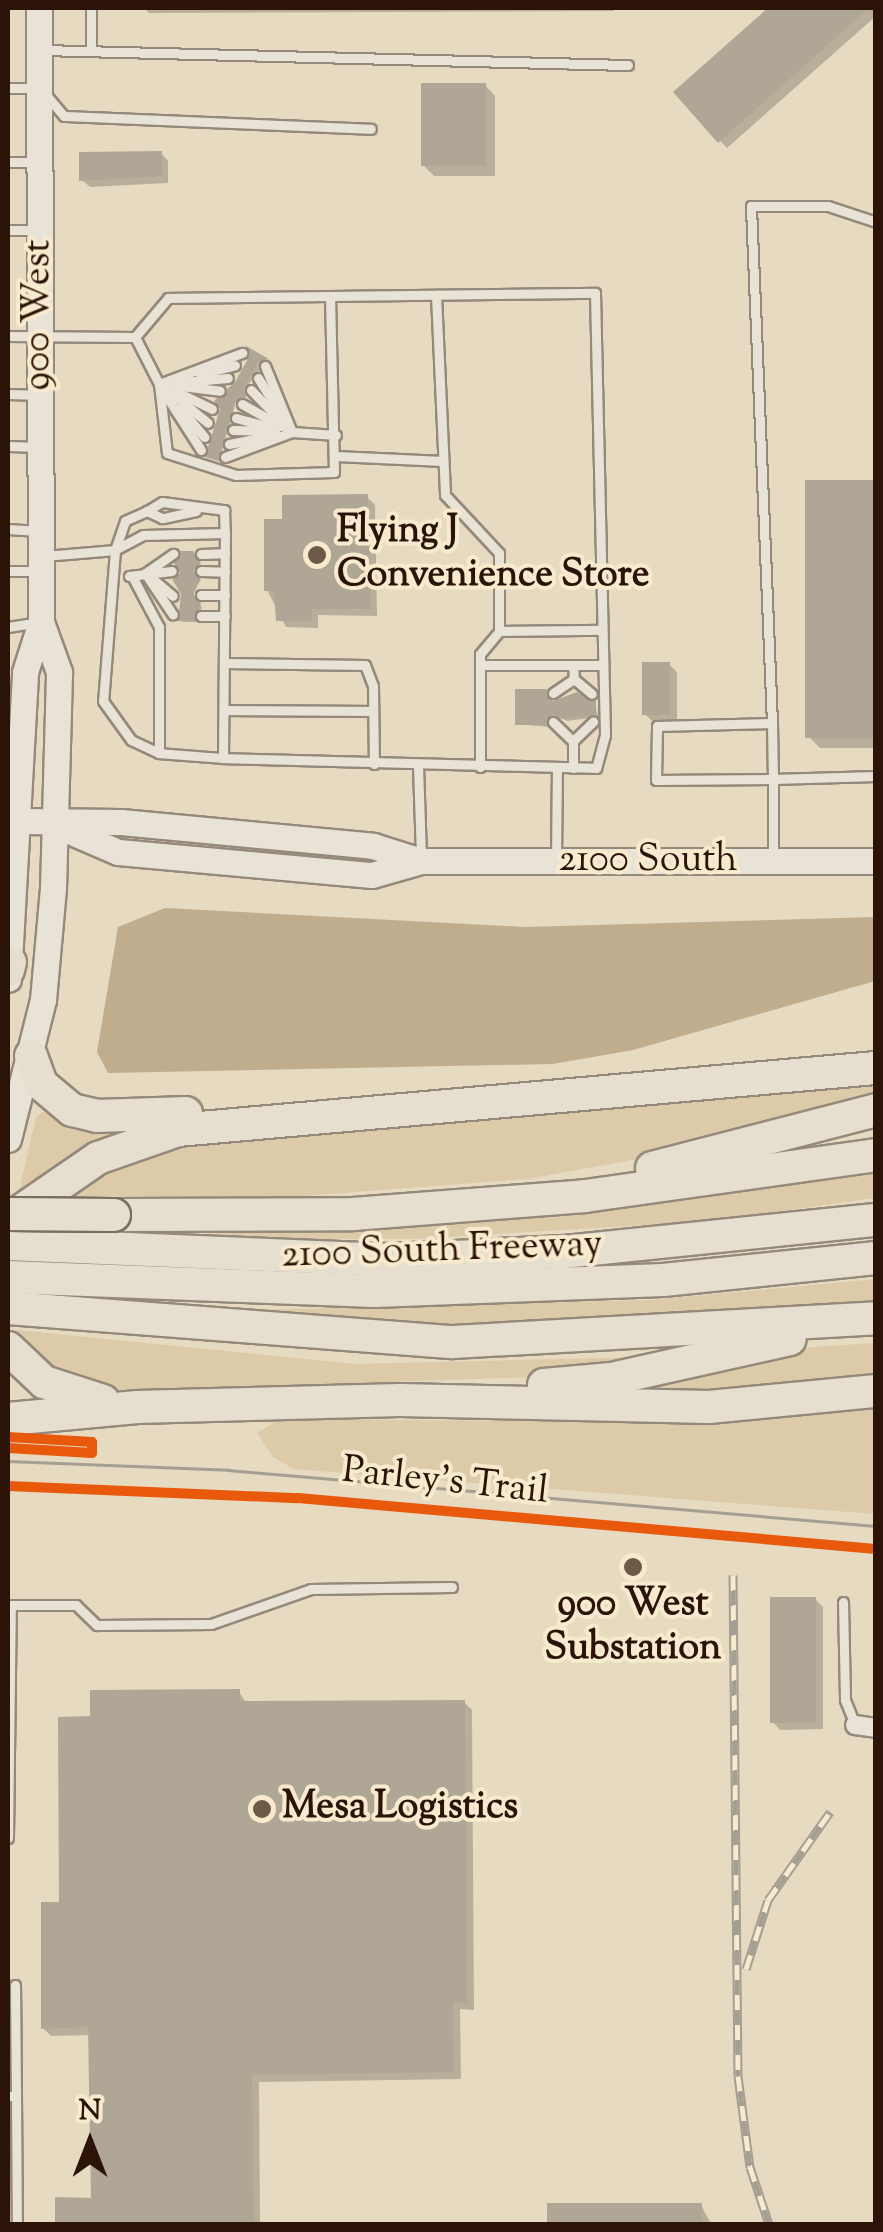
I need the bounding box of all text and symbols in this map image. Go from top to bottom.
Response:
street label: 900 West [17,240,63,390]
place label: Flying J Convenience Store [337,510,649,600]
marker: Flying J Convenience Store [306,544,328,566]
street label: 2100 South [558,839,738,885]
street label: 2100 South Freeway [281,1224,603,1280]
street label: Parley's Trail [340,1450,550,1516]
marker: 900 West Substation [622,1556,644,1578]
place label: 900 West Substation [545,1583,721,1672]
place label: Mesa Logistics [282,1786,518,1832]
marker: Mesa Logistics [251,1798,273,1820]
north arrow [40,2092,140,2192]
text: N [79,2092,101,2132]

